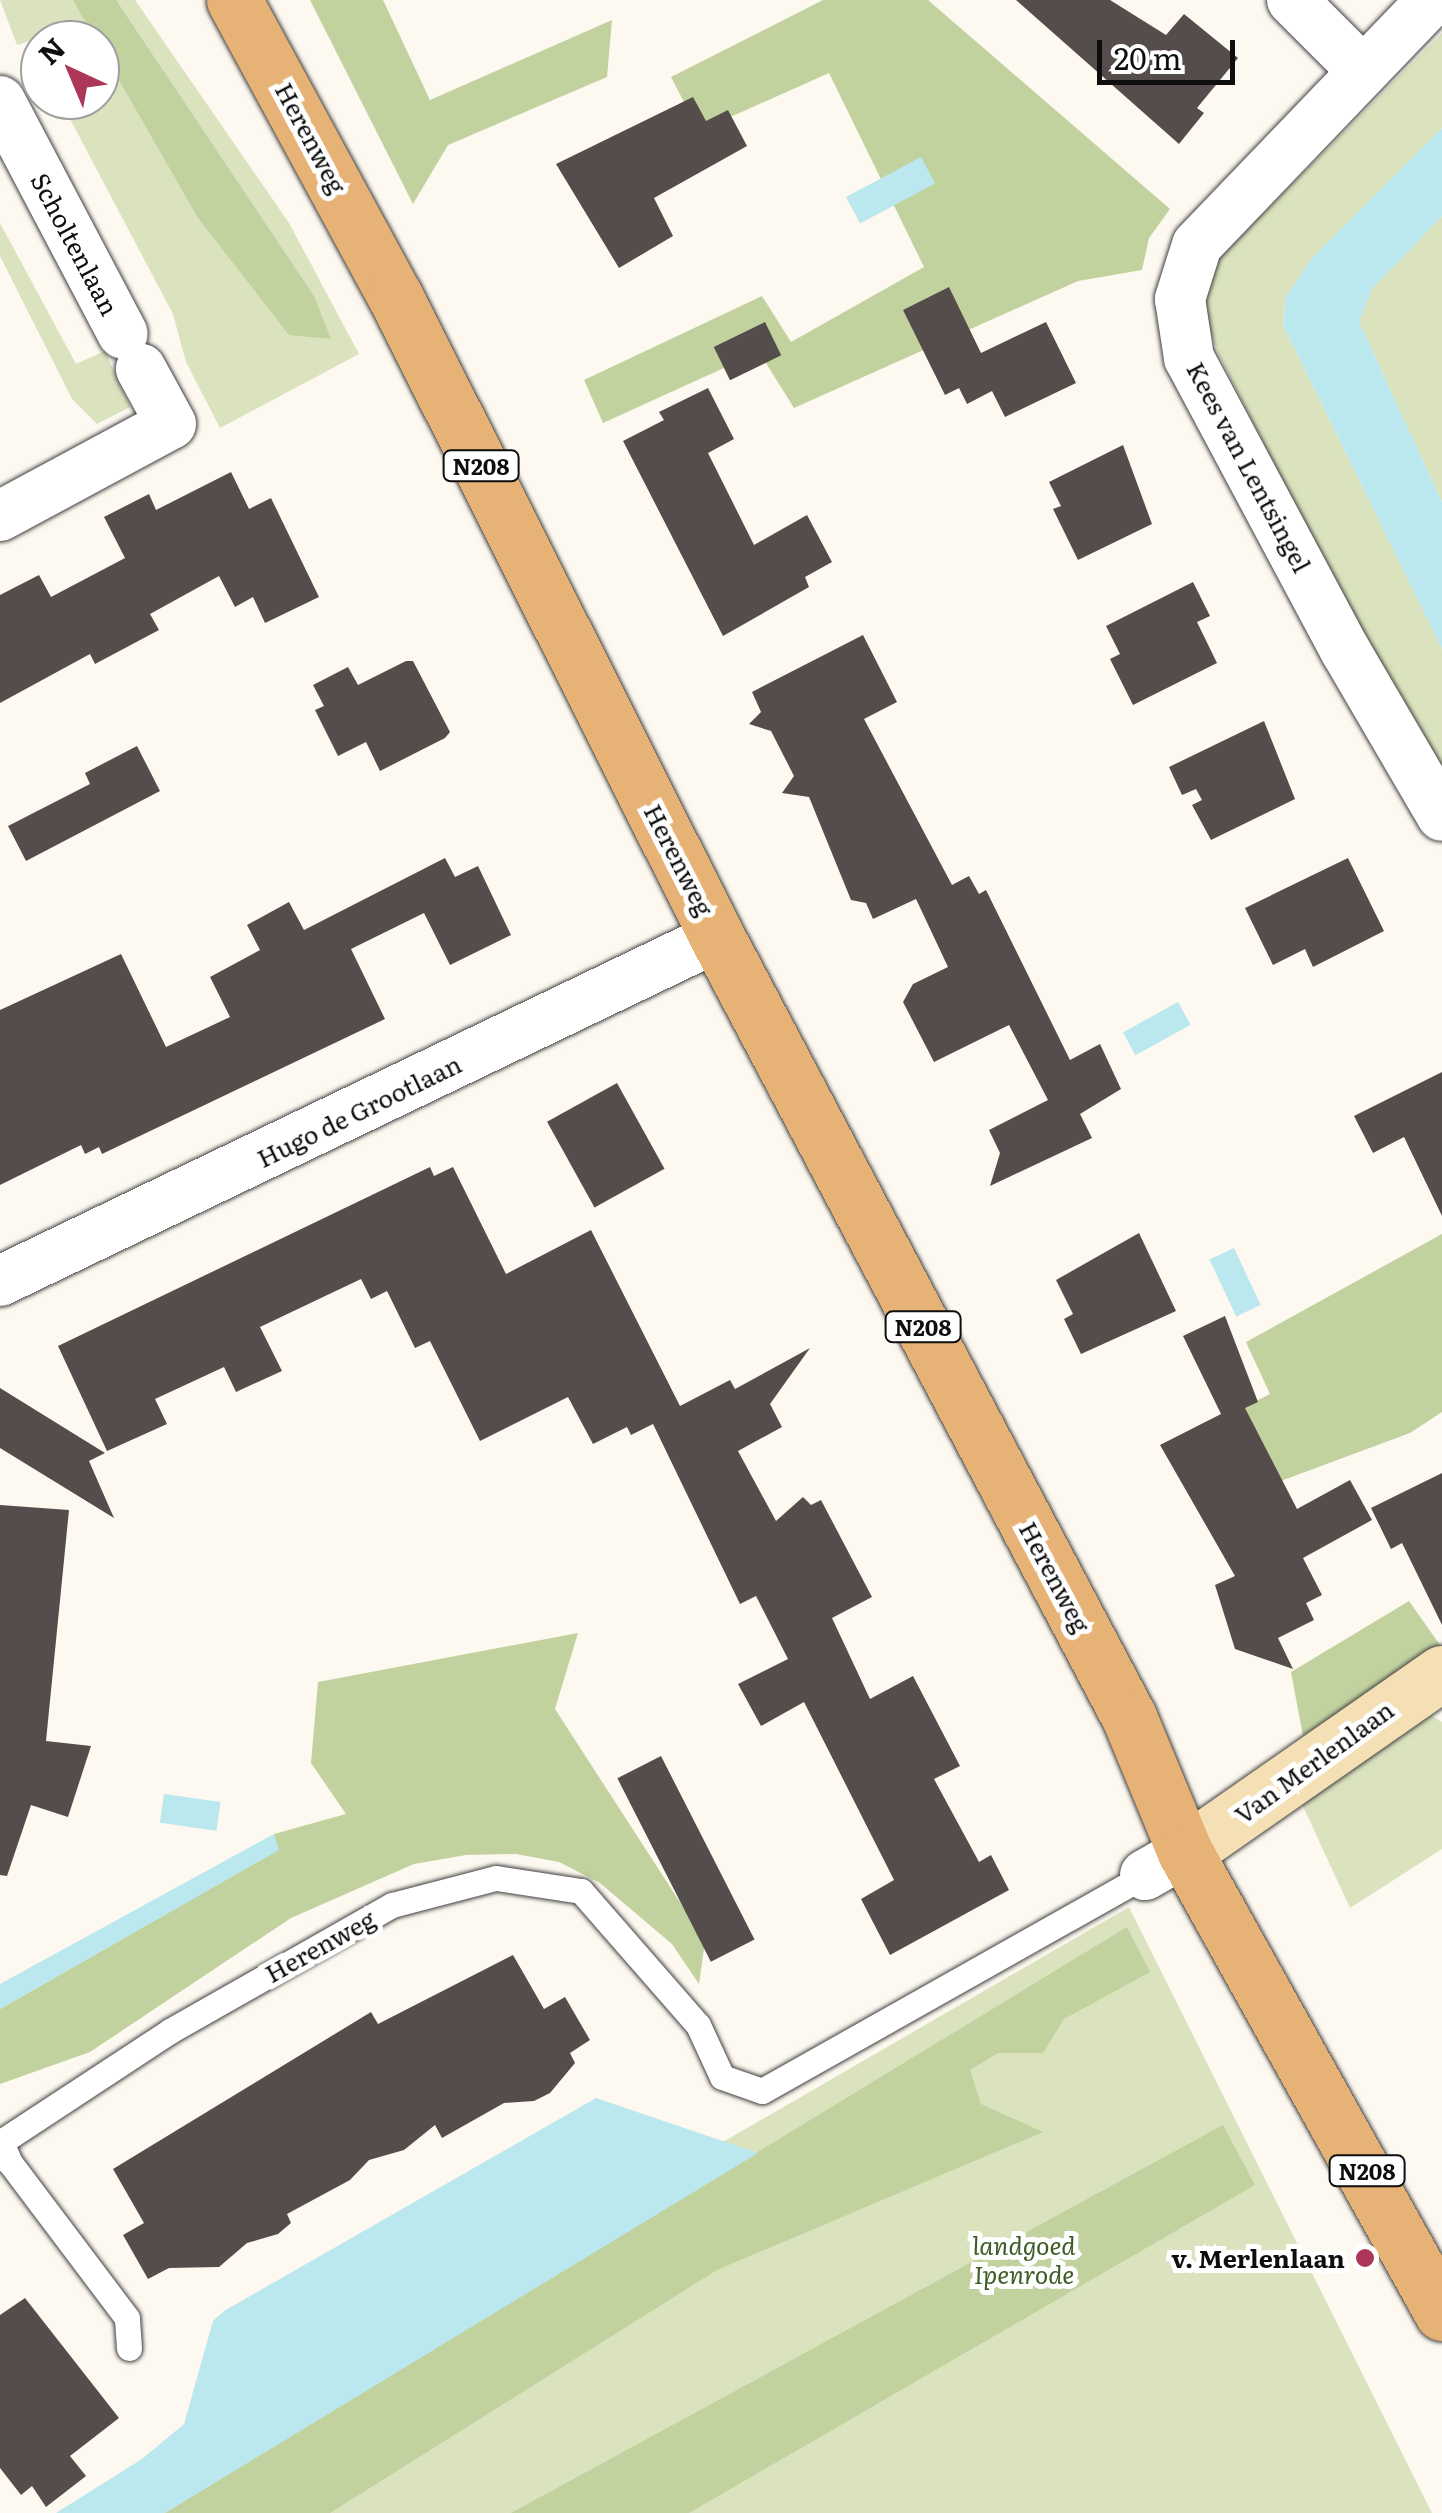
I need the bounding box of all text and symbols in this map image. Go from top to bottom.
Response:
north arrow [20,20,120,120]
scale bar [1102,20,1240,82]
text: N [28,27,74,73]
text: 20 m [1114,35,1182,79]
street label: Herenweg [269,77,353,199]
street label: Scholtenlaan [25,168,125,320]
street label: Kees van Lentsingel [1181,357,1317,577]
road number: N208 [441,449,521,483]
street label: Herenweg [638,799,720,921]
street label: Hugo de Grootlaan [252,1049,466,1173]
road number: N208 [883,1310,963,1344]
street label: Herenweg [1013,1516,1097,1638]
street label: Van Merlenlaan [1229,1694,1399,1830]
street label: Herenweg [260,1903,380,1989]
road number: N208 [1327,2154,1407,2188]
park label: landgoed Ipenrode [972,2231,1076,2290]
place label: v. Merlenlaan [1171,2243,1345,2273]
marker: v. Merlenlaan [1354,2247,1376,2269]

